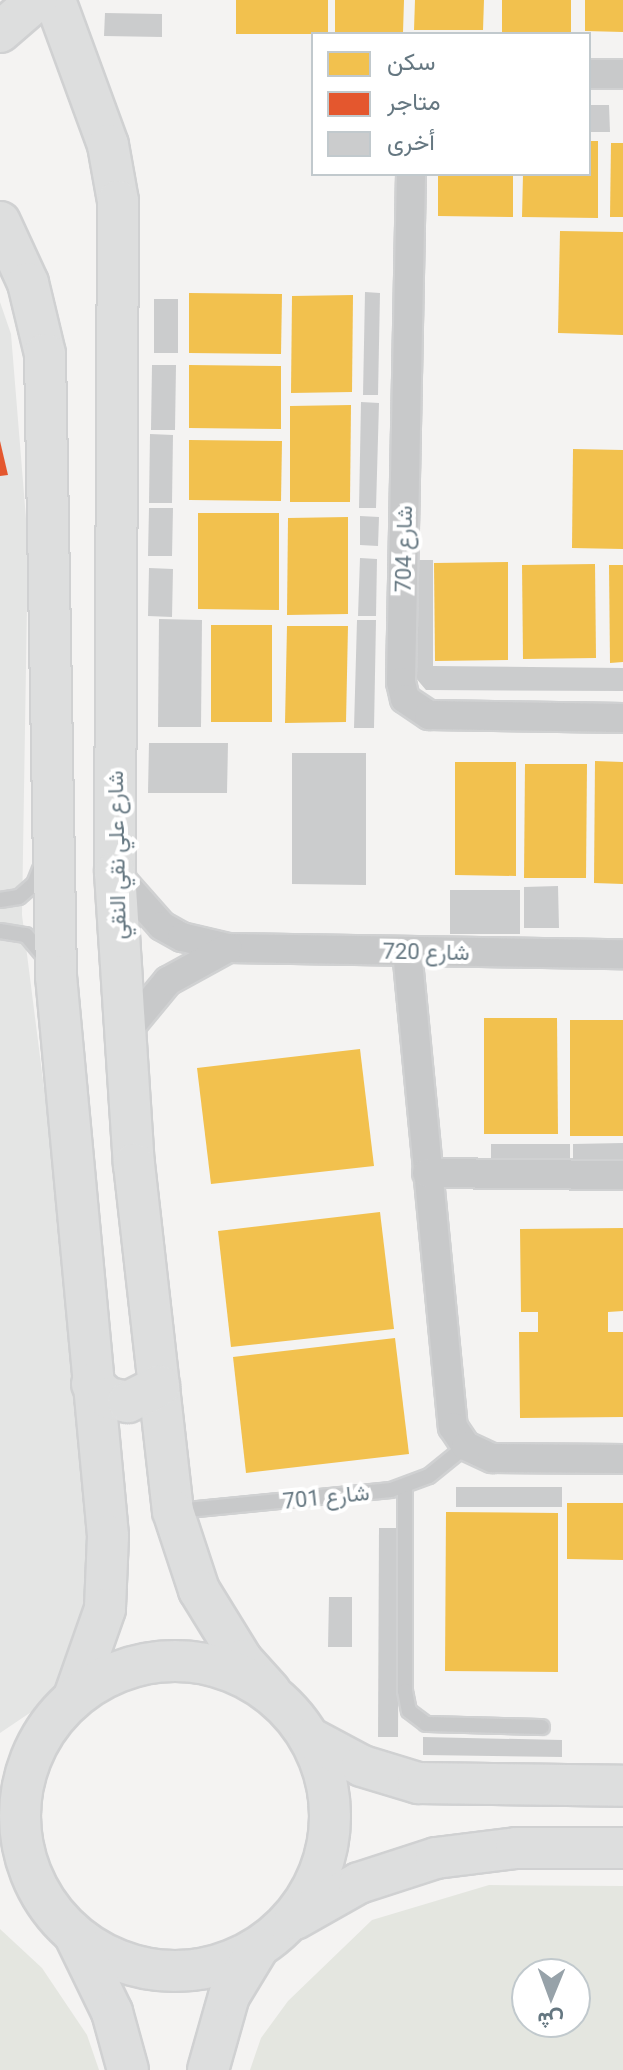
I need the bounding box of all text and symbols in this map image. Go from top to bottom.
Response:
legend [311,32,591,176]
text: سكن [387,48,436,76]
text: متاجر [387,88,441,116]
text: أخرى [387,128,435,156]
street label: شارع 704 [390,505,418,593]
street label: شارع علي نقي النقي [102,770,132,940]
street label: شارع 720 [382,938,470,966]
street label: شارع 701 [281,1479,371,1515]
north arrow [511,1958,591,2038]
text: ش [537,2008,564,2033]

